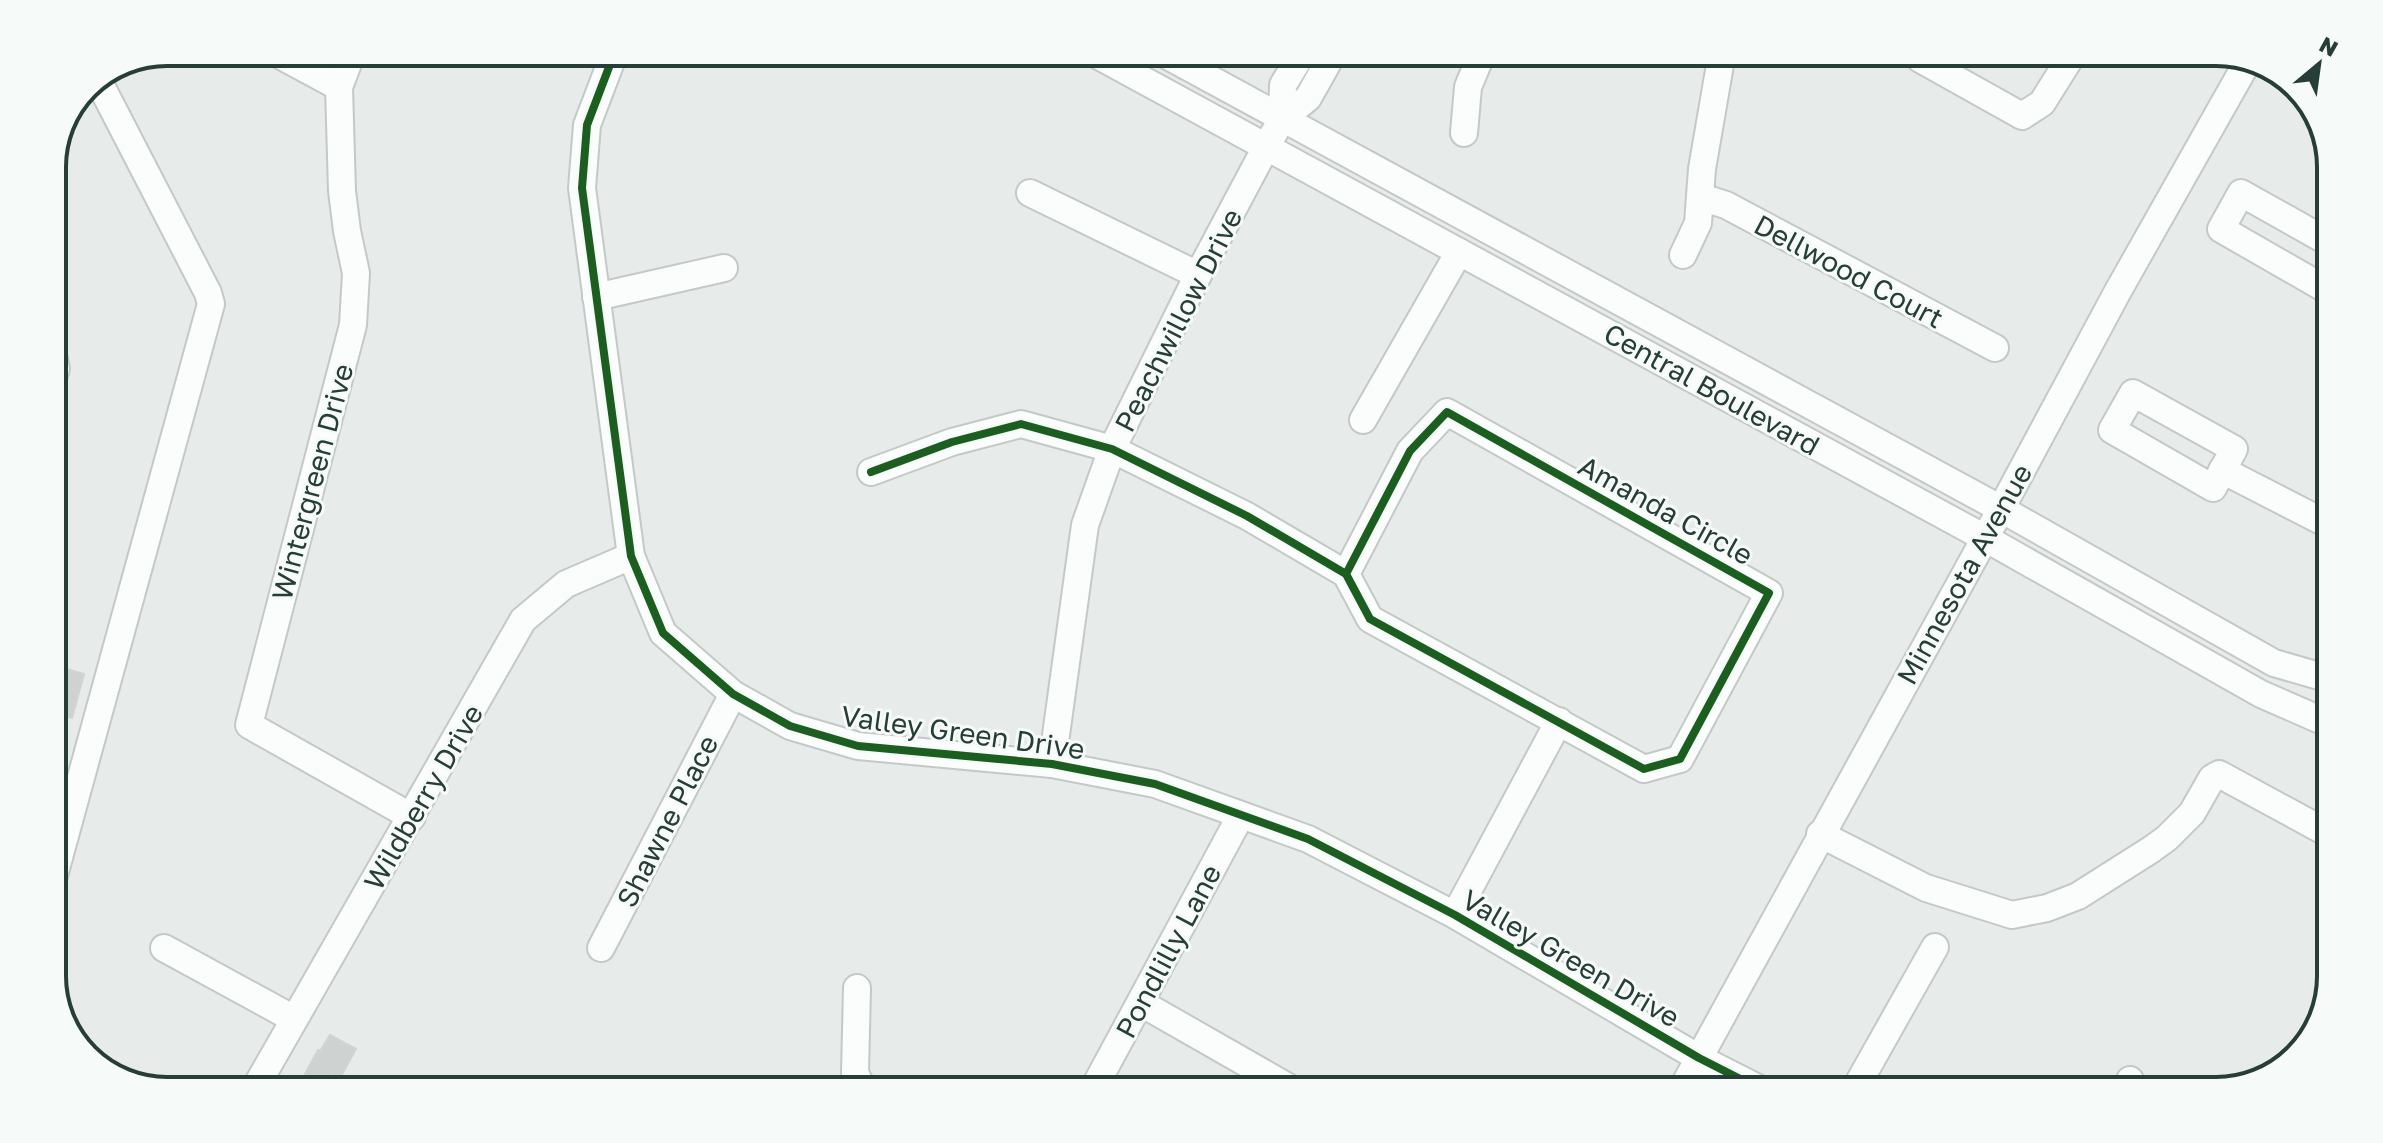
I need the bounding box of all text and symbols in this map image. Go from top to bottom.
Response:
north arrow [2279,24,2359,104]
text: N [2315,30,2343,62]
street label: Peachwillow Drive [1108,203,1248,437]
street label: Dellwood Court [1749,207,1949,335]
street label: Central Boulevard [1599,316,1825,462]
street label: Wintergreen Drive [265,360,359,604]
street label: Amanda Circle [1573,449,1759,571]
street label: Minnesota Avenue [1890,458,2038,690]
street label: Wildberry Drive [357,698,489,896]
street label: Valley Green Drive [839,699,1087,765]
street label: Shawne Place [610,730,724,912]
street label: Pondlilly Lane [1109,859,1227,1043]
street label: Valley Green Drive [1456,882,1686,1034]

